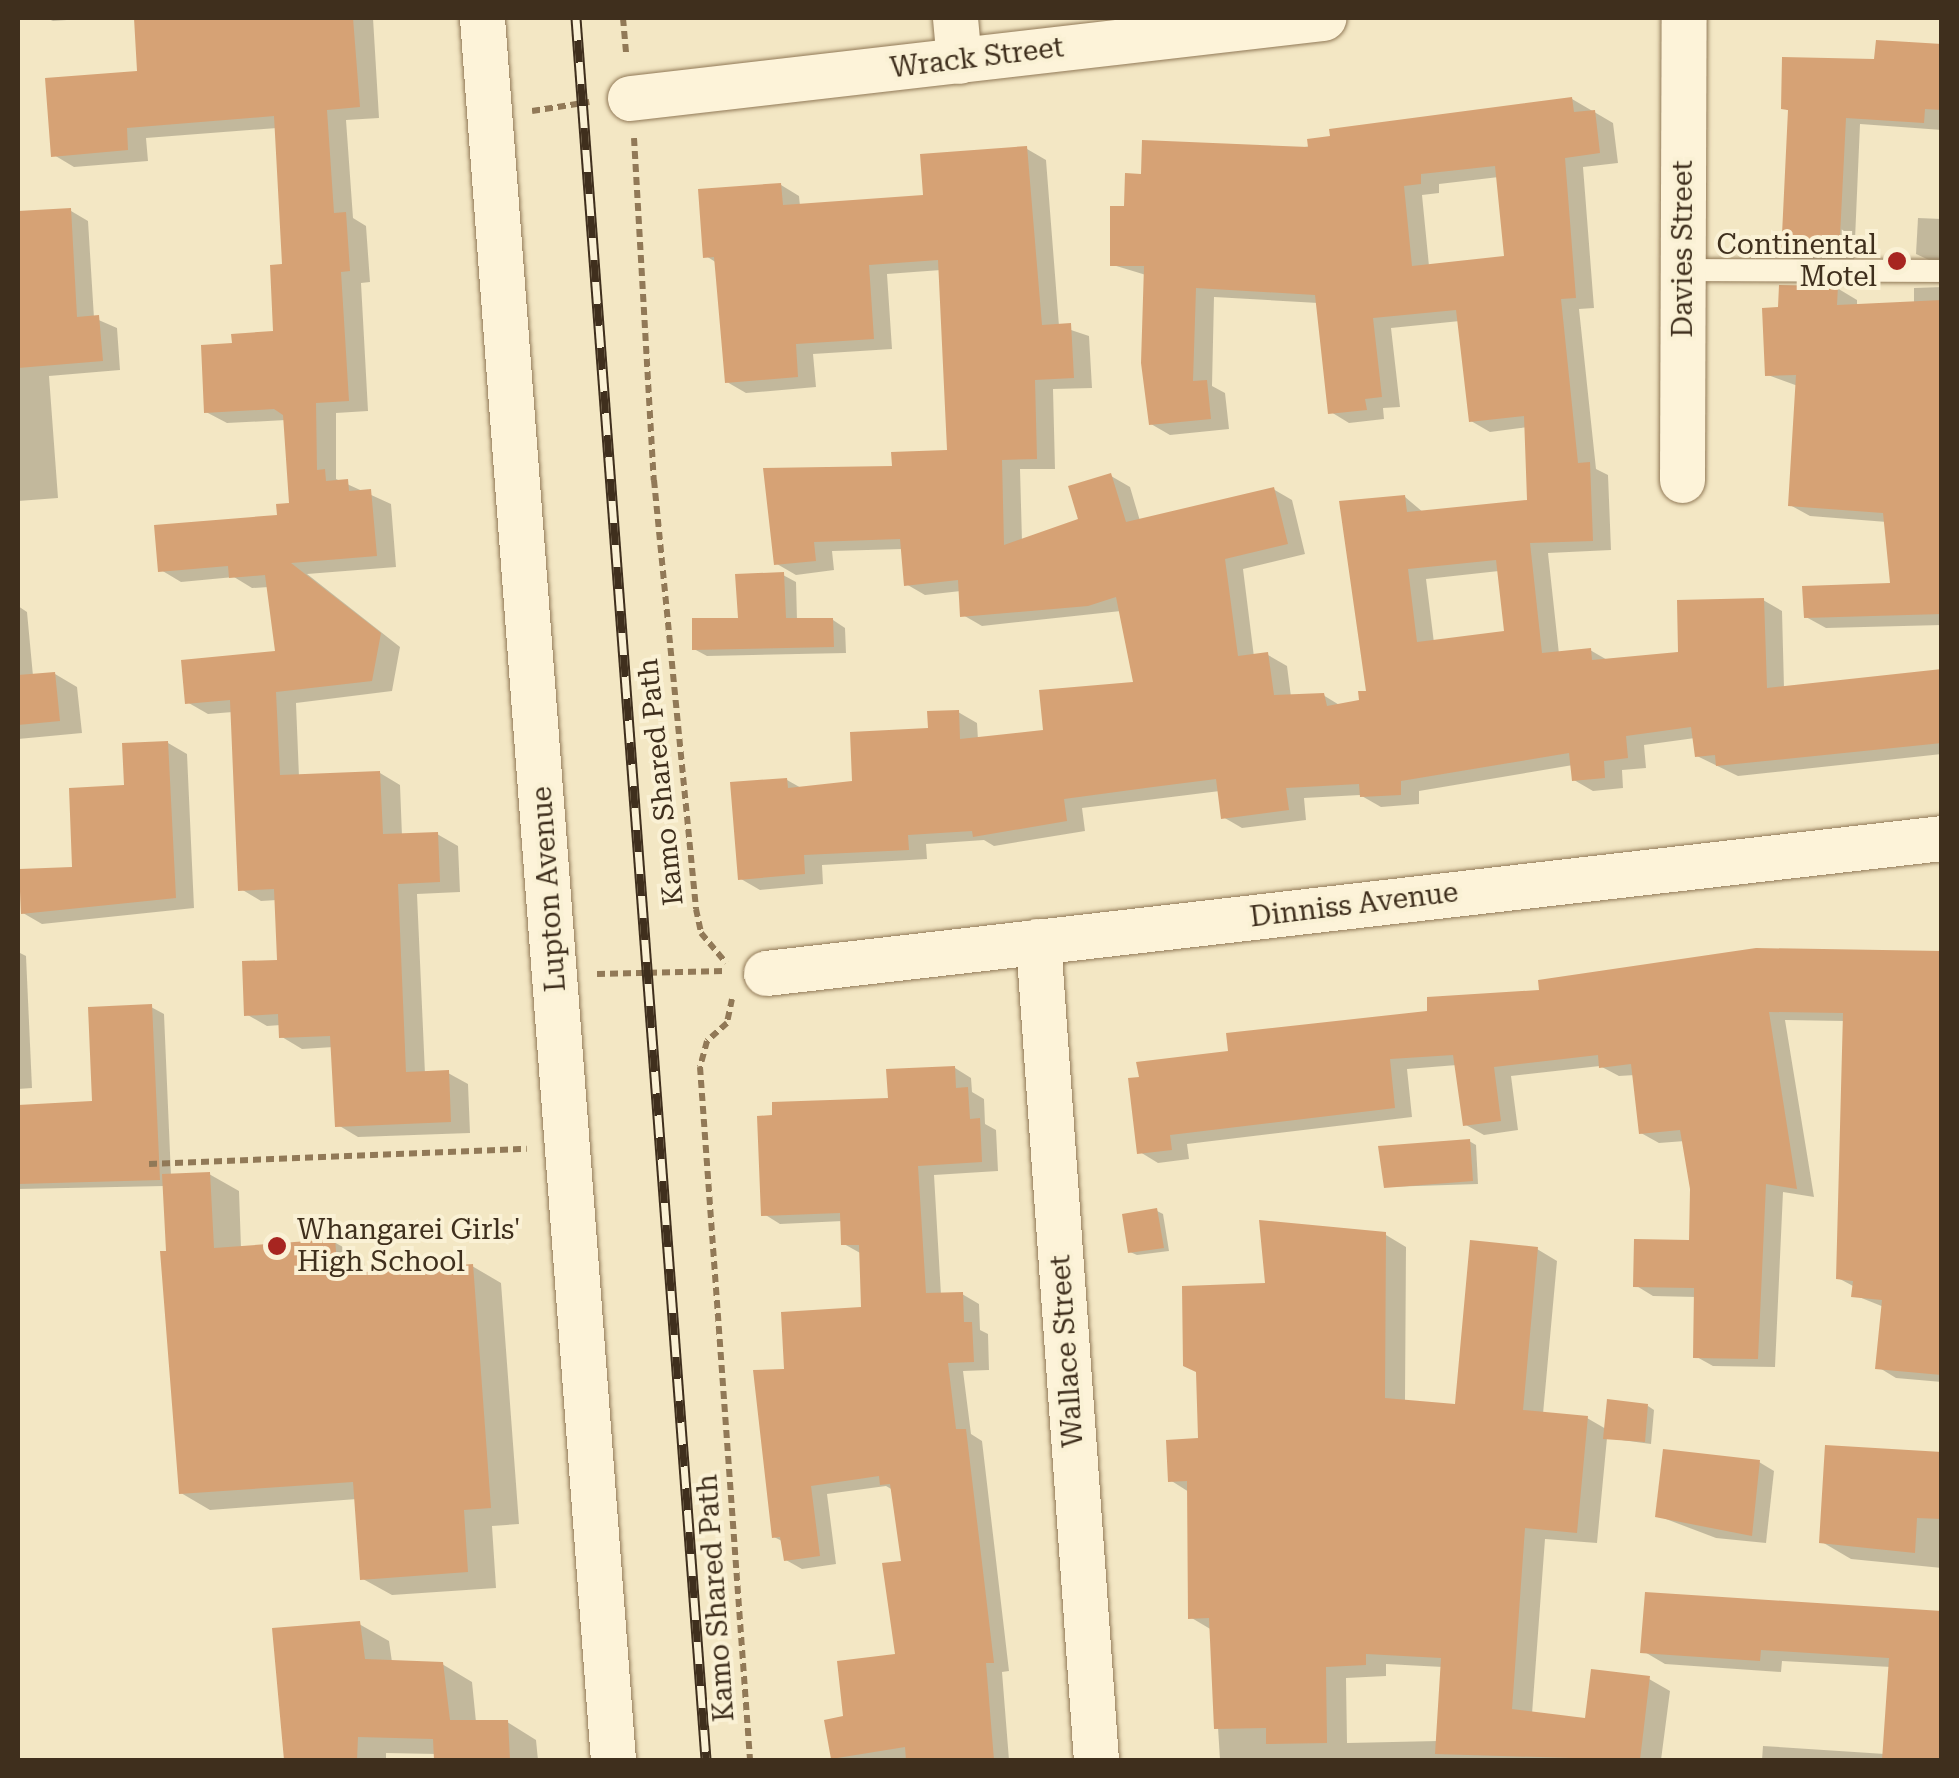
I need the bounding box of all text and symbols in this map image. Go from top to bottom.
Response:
street label: Wrack Street [888,31,1066,85]
street label: Davies Street [1666,160,1700,338]
place label: Continental Motel [1717,228,1877,294]
marker: Continental Motel [1886,250,1908,272]
street label: Kamo Shared Path [631,657,691,907]
street label: Lupton Avenue [525,785,573,993]
street label: Dinniss Avenue [1248,876,1460,934]
place label: Whangarei Girls' High School [297,1213,521,1279]
marker: Whangarei Girls' High School [266,1235,288,1257]
street label: Wallace Street [1044,1254,1090,1448]
street label: Kamo Shared Path [691,1473,741,1723]

